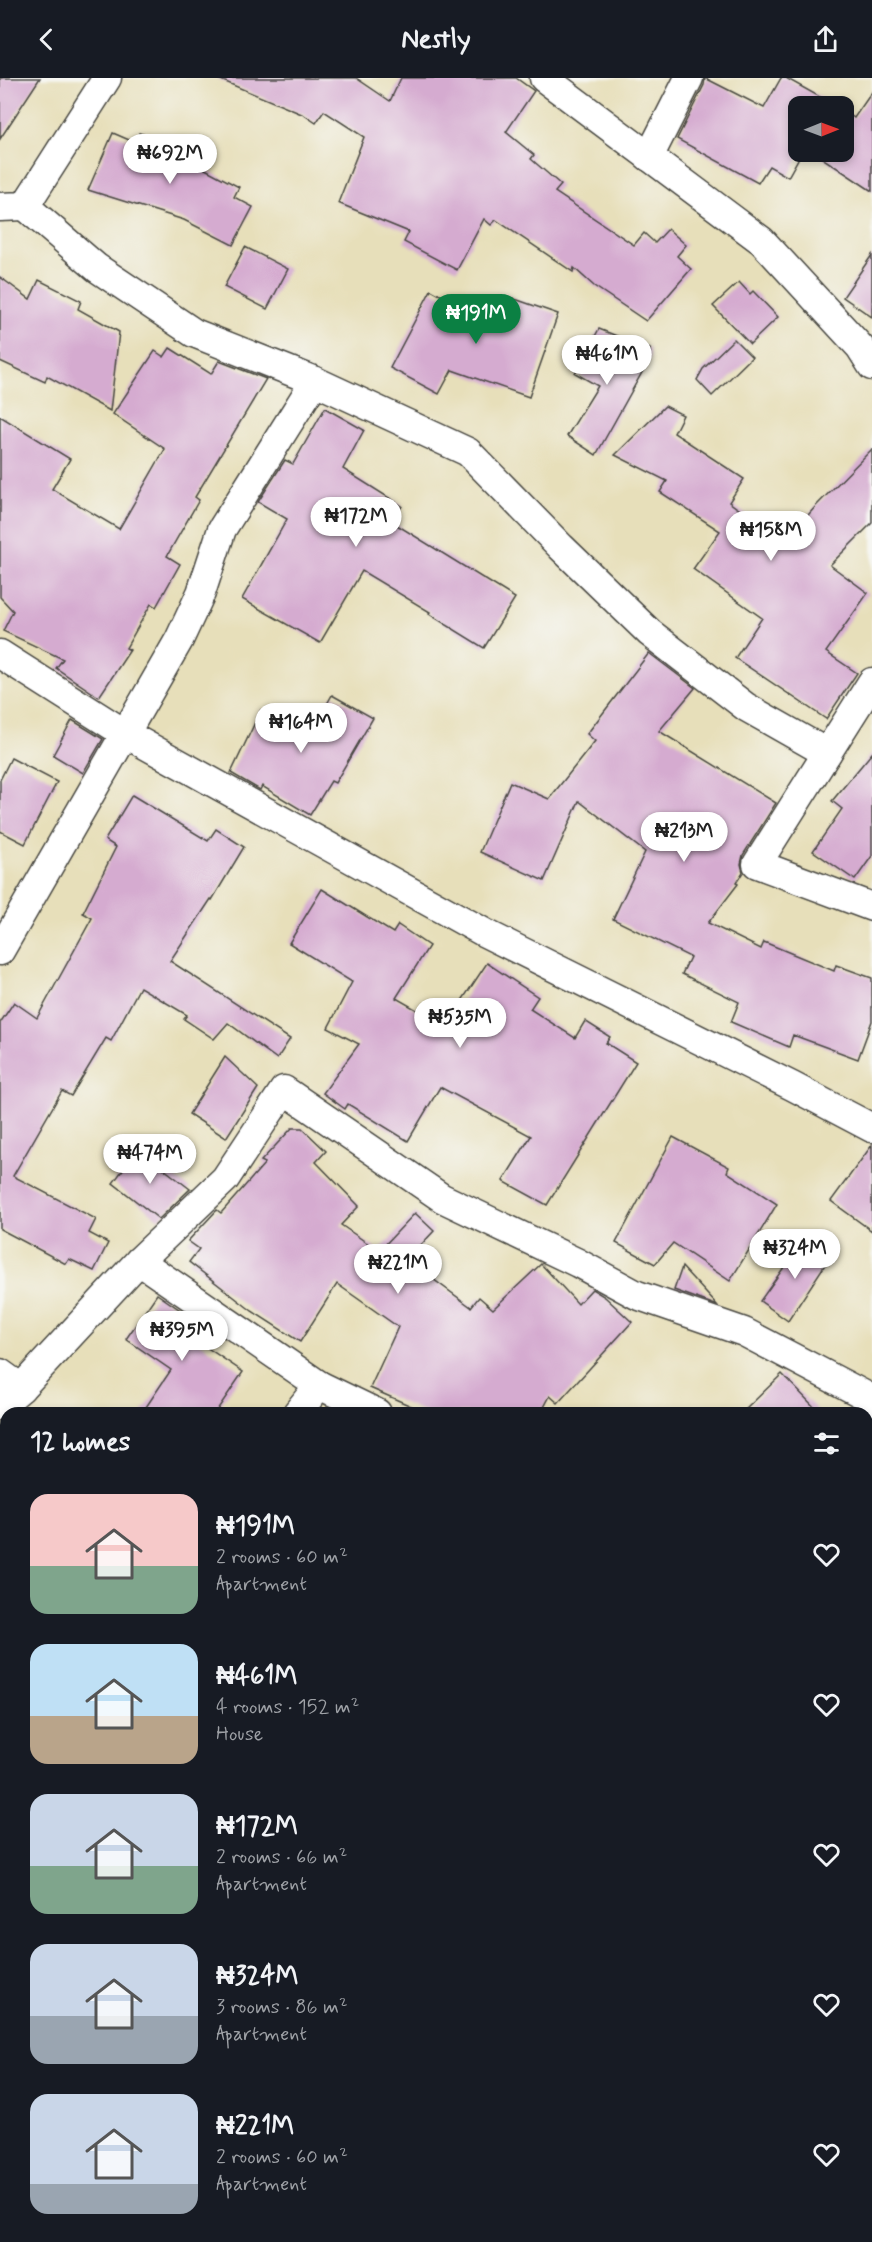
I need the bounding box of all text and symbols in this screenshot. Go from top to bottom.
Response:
text: Nestly [401,22,471,57]
icon: back [30,23,63,56]
icon: share [809,23,842,56]
north arrow [788,96,854,162]
map controls [788,96,854,162]
pin: ₦692M [128,134,212,185]
text: ₦692M [137,140,203,167]
pin: ₦191M [434,294,518,345]
text: ₦191M [446,300,506,327]
pin: ₦461M [565,335,649,386]
text: ₦461M [576,341,638,368]
pin: ₦172M [314,497,398,548]
text: ₦172M [325,503,387,530]
pin: ₦158M [729,511,813,562]
text: ₦158M [740,517,802,544]
pin: ₦164M [259,703,343,754]
text: ₦164M [269,709,333,736]
pin: ₦213M [642,812,726,863]
text: ₦213M [655,818,713,845]
pin: ₦535M [418,998,502,1049]
text: ₦535M [428,1004,492,1031]
pin: ₦474M [108,1134,192,1185]
text: ₦474M [117,1140,183,1167]
pin: ₦324M [753,1229,837,1280]
text: ₦324M [763,1235,827,1262]
pin: ₦221M [356,1244,440,1295]
text: ₦221M [368,1250,428,1277]
pin: ₦395M [140,1311,224,1362]
text: ₦395M [150,1317,214,1344]
text: 12 homes [30,1426,130,1460]
icon: filters [810,1427,843,1460]
text: ₦191M [216,1510,295,1544]
icon: home [78,1518,150,1590]
icon: heart [810,1538,843,1571]
text: 2 rooms · 60 m² [216,1544,348,1571]
text: Apartment [216,1571,307,1598]
text: ₦461M [216,1660,297,1694]
icon: home [78,1668,150,1740]
icon: heart [810,1688,843,1721]
text: 4 rooms · 152 m² [216,1694,359,1721]
text: House [216,1721,263,1748]
text: ₦172M [216,1810,298,1844]
icon: home [78,1818,150,1890]
icon: heart [810,1838,843,1871]
text: 2 rooms · 66 m² [216,1844,347,1871]
text: Apartment [216,1871,307,1898]
text: ₦324M [216,1960,298,1994]
icon: home [78,1968,150,2040]
icon: heart [810,1988,843,2021]
text: 3 rooms · 86 m² [216,1994,348,2021]
text: Apartment [216,2021,307,2048]
text: ₦221M [216,2110,294,2144]
icon: home [78,2118,150,2190]
icon: heart [810,2138,843,2171]
text: 2 rooms · 60 m² [216,2144,348,2171]
text: Apartment [216,2171,307,2198]

